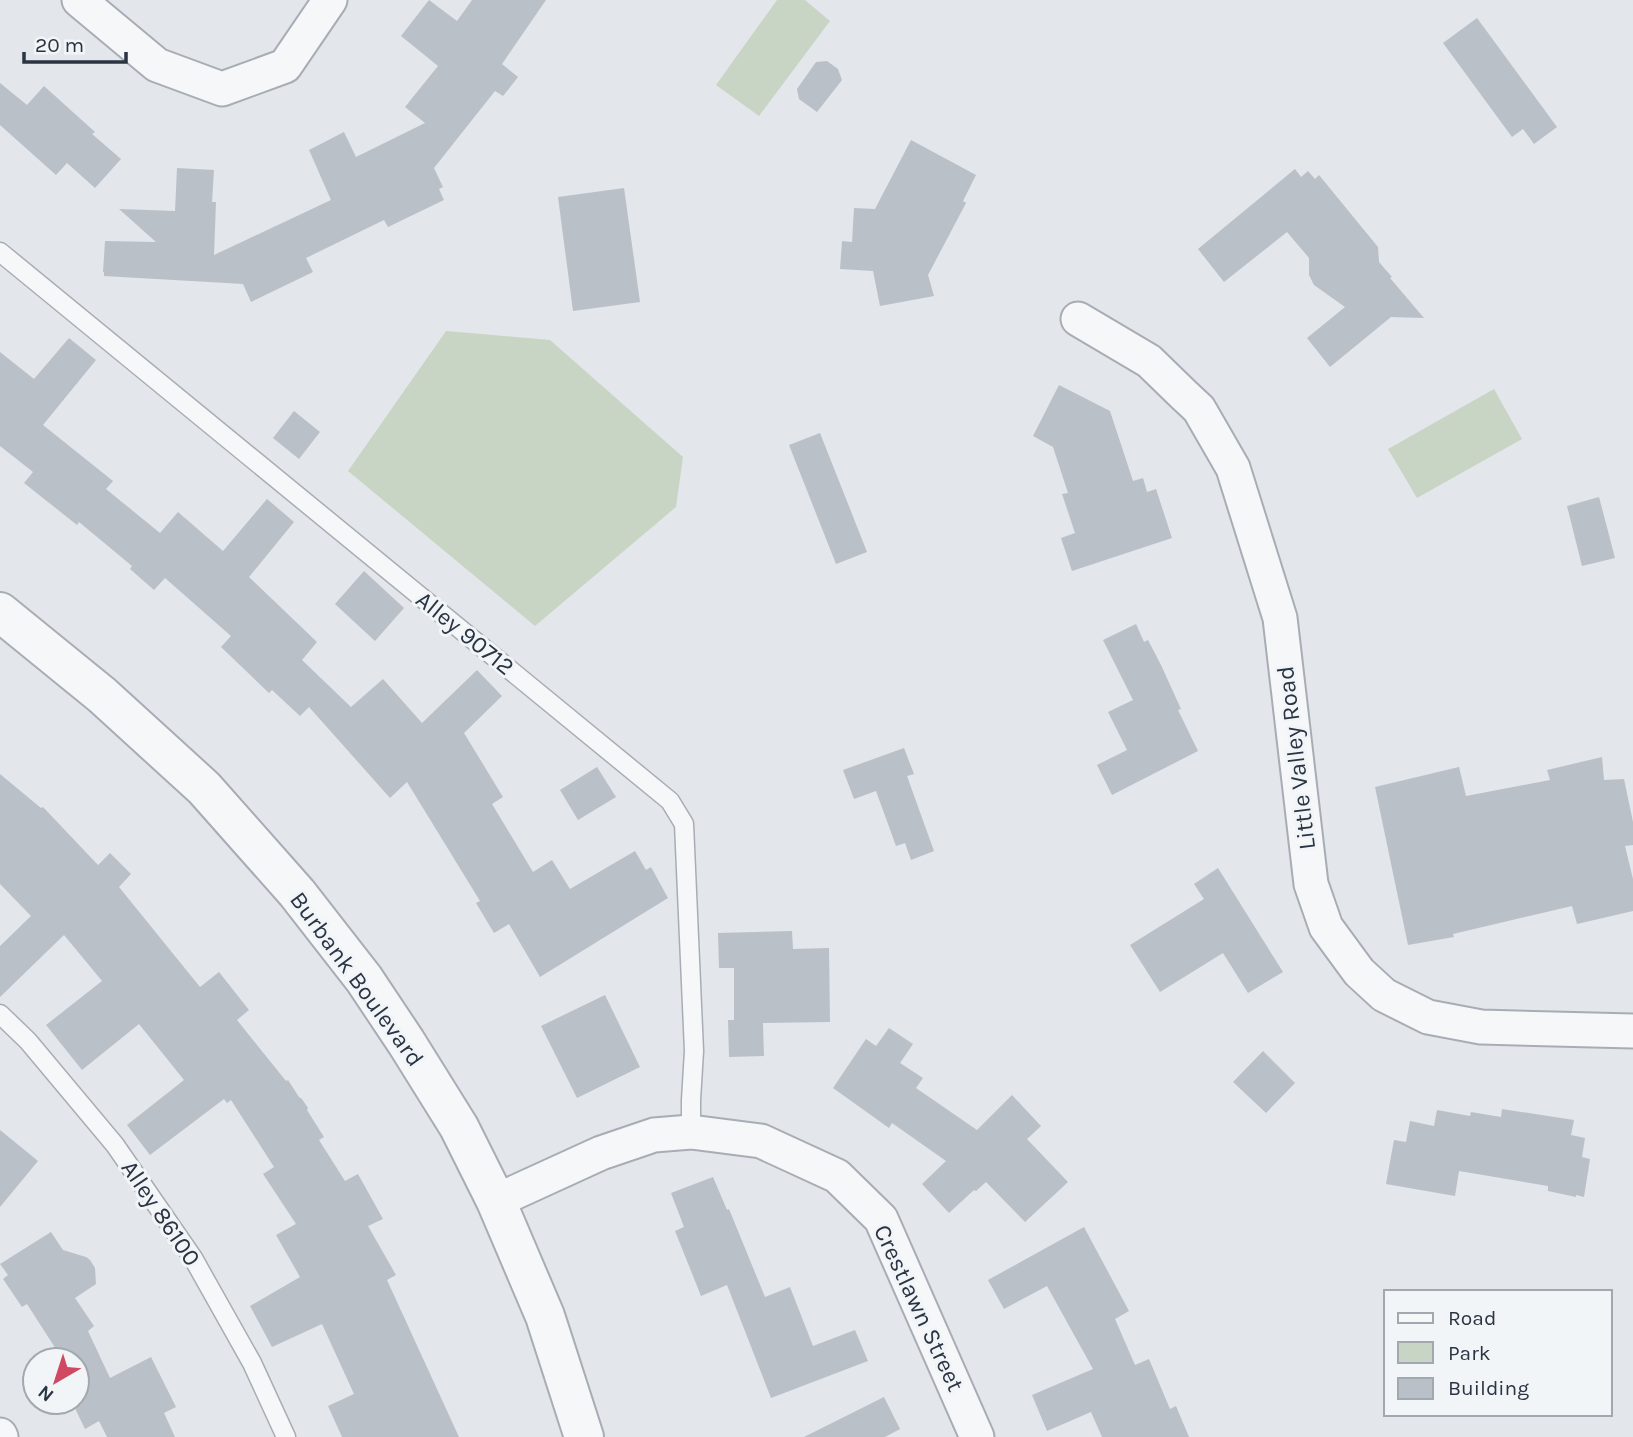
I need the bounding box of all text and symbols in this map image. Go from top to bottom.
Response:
scale bar [24,21,126,65]
text: 20 m [35,33,84,57]
street label: Alley 90712 [410,585,520,681]
street label: Little Valley Road [1271,664,1321,852]
street label: Burbank Boulevard [284,886,430,1072]
street label: Alley 86100 [115,1155,207,1271]
street label: Crestlawn Street [868,1220,970,1396]
legend [1384,1290,1612,1416]
text: Road [1448,1306,1496,1330]
text: Park [1448,1341,1491,1365]
north arrow [21,1346,91,1416]
text: Building [1448,1376,1529,1400]
text: N [34,1381,58,1406]

